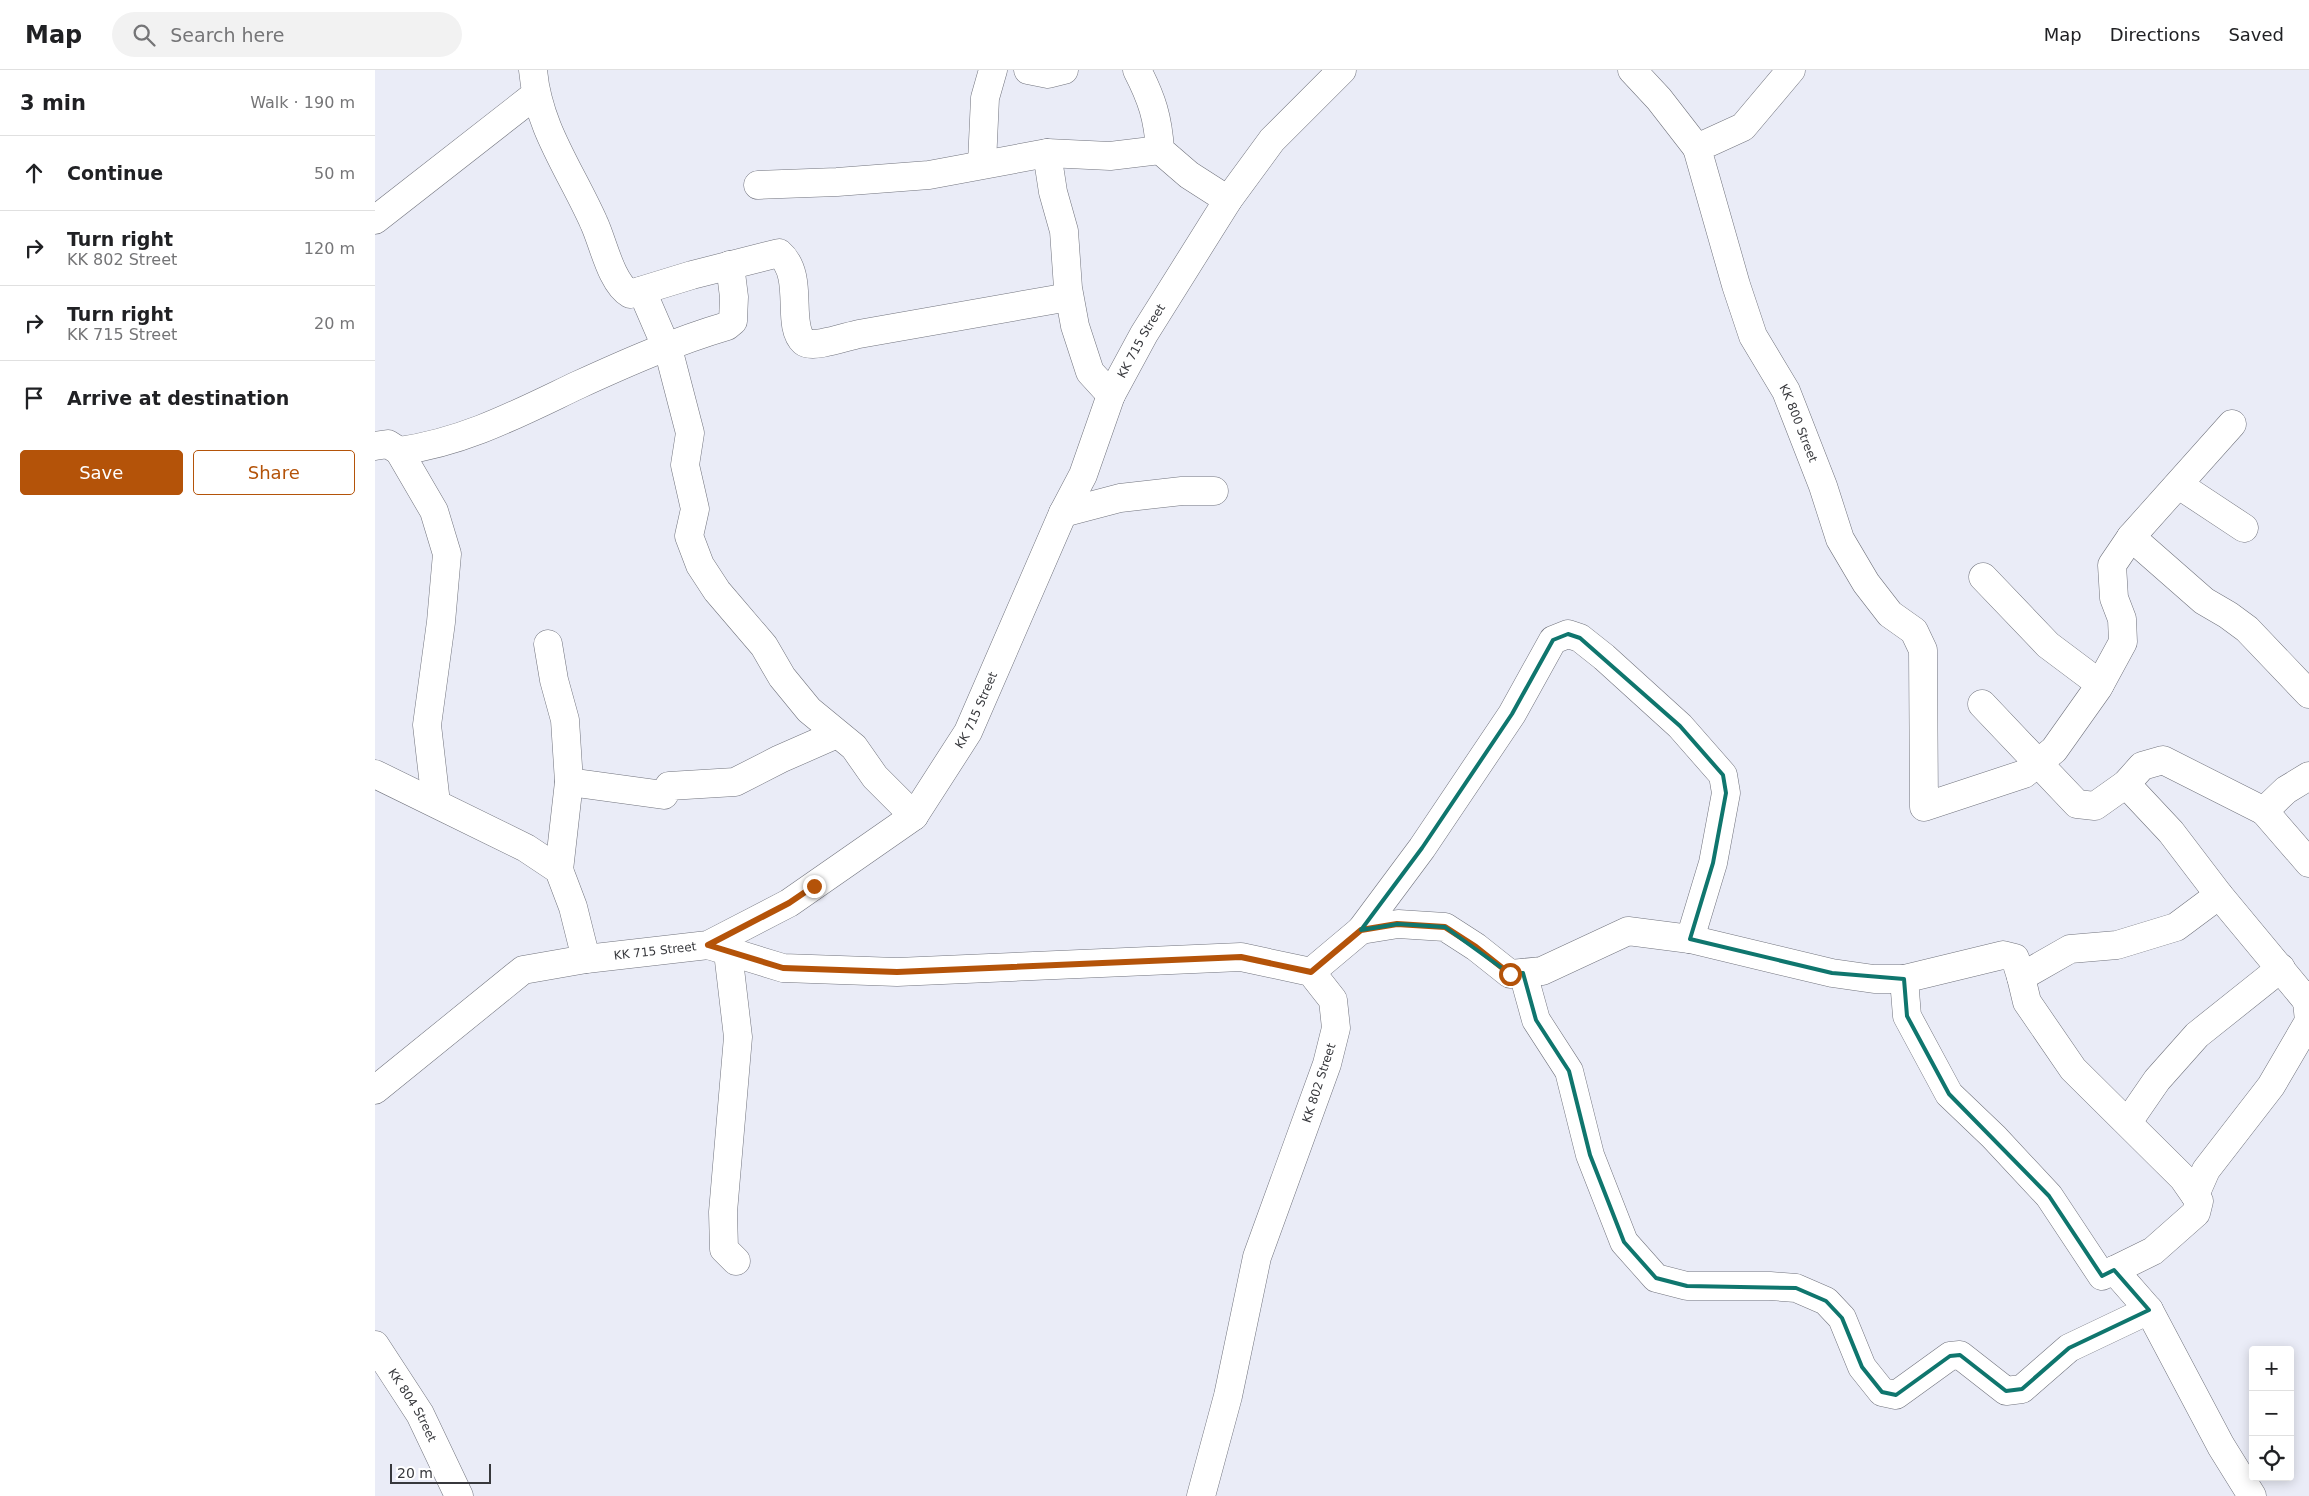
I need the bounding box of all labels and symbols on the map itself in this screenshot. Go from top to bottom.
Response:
street label: KK 715 Street [1115,301,1168,380]
street label: KK 800 Street [1776,382,1820,465]
street label: KK 715 Street [952,670,1000,751]
route end [803,875,826,898]
street label: KK 715 Street [613,939,697,963]
route start [1499,963,1522,986]
street label: KK 802 Street [1300,1041,1339,1125]
street label: KK 804 Street [385,1366,439,1444]
scale bar [390,1461,491,1484]

